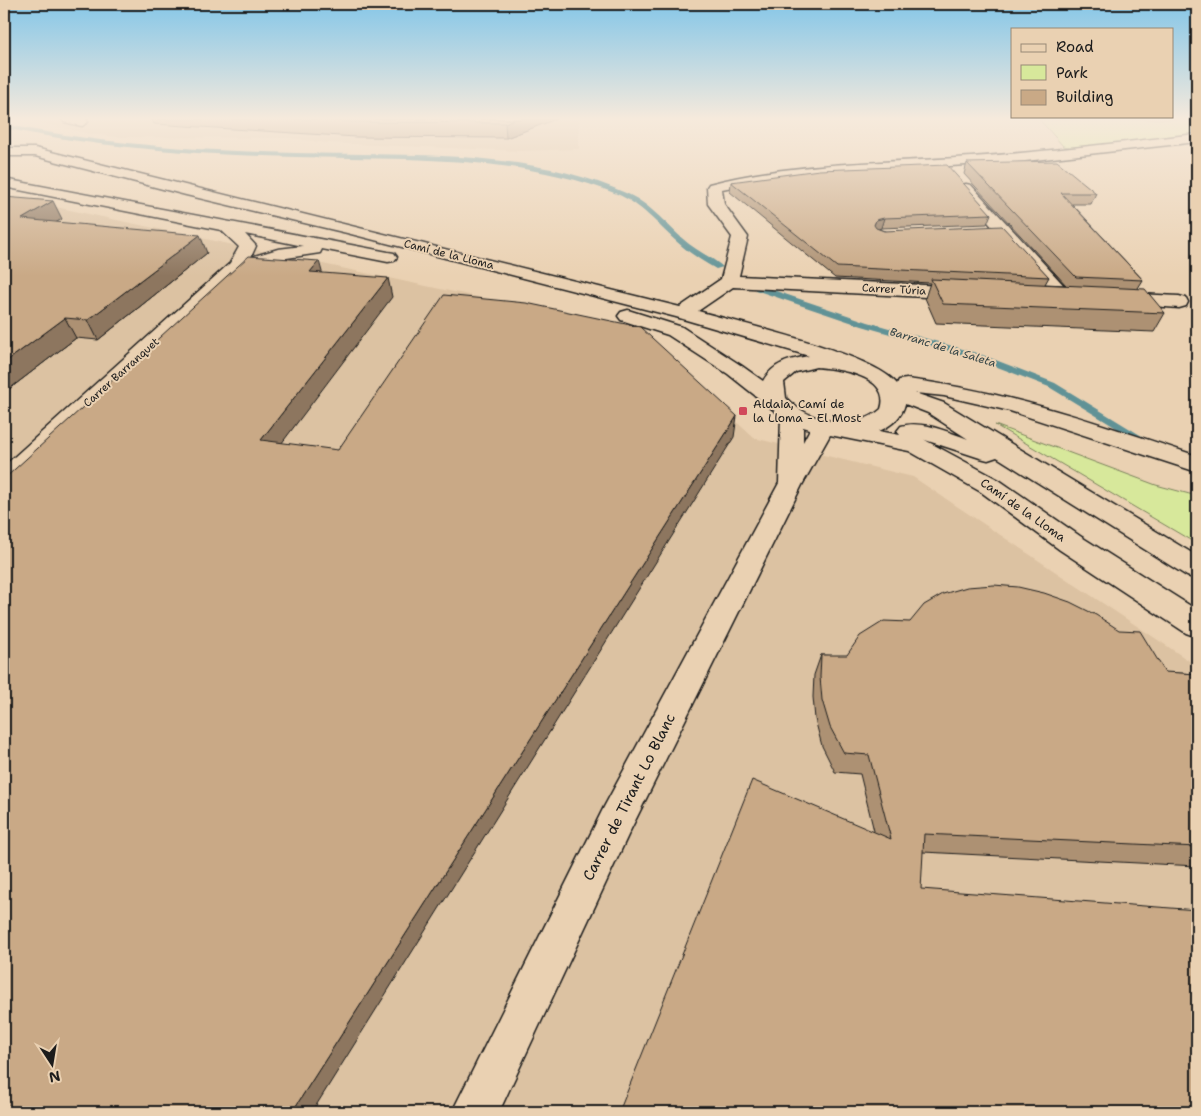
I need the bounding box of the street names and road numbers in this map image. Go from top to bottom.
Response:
street label: Camí de la Lloma [402,236,496,273]
street label: Carrer Túria [861,280,927,299]
street label: Carrer Barranquet [80,334,163,410]
street label: Camí de la Lloma [977,475,1069,546]
street label: Carrer de Tirant Lo Blanc [578,710,680,884]

